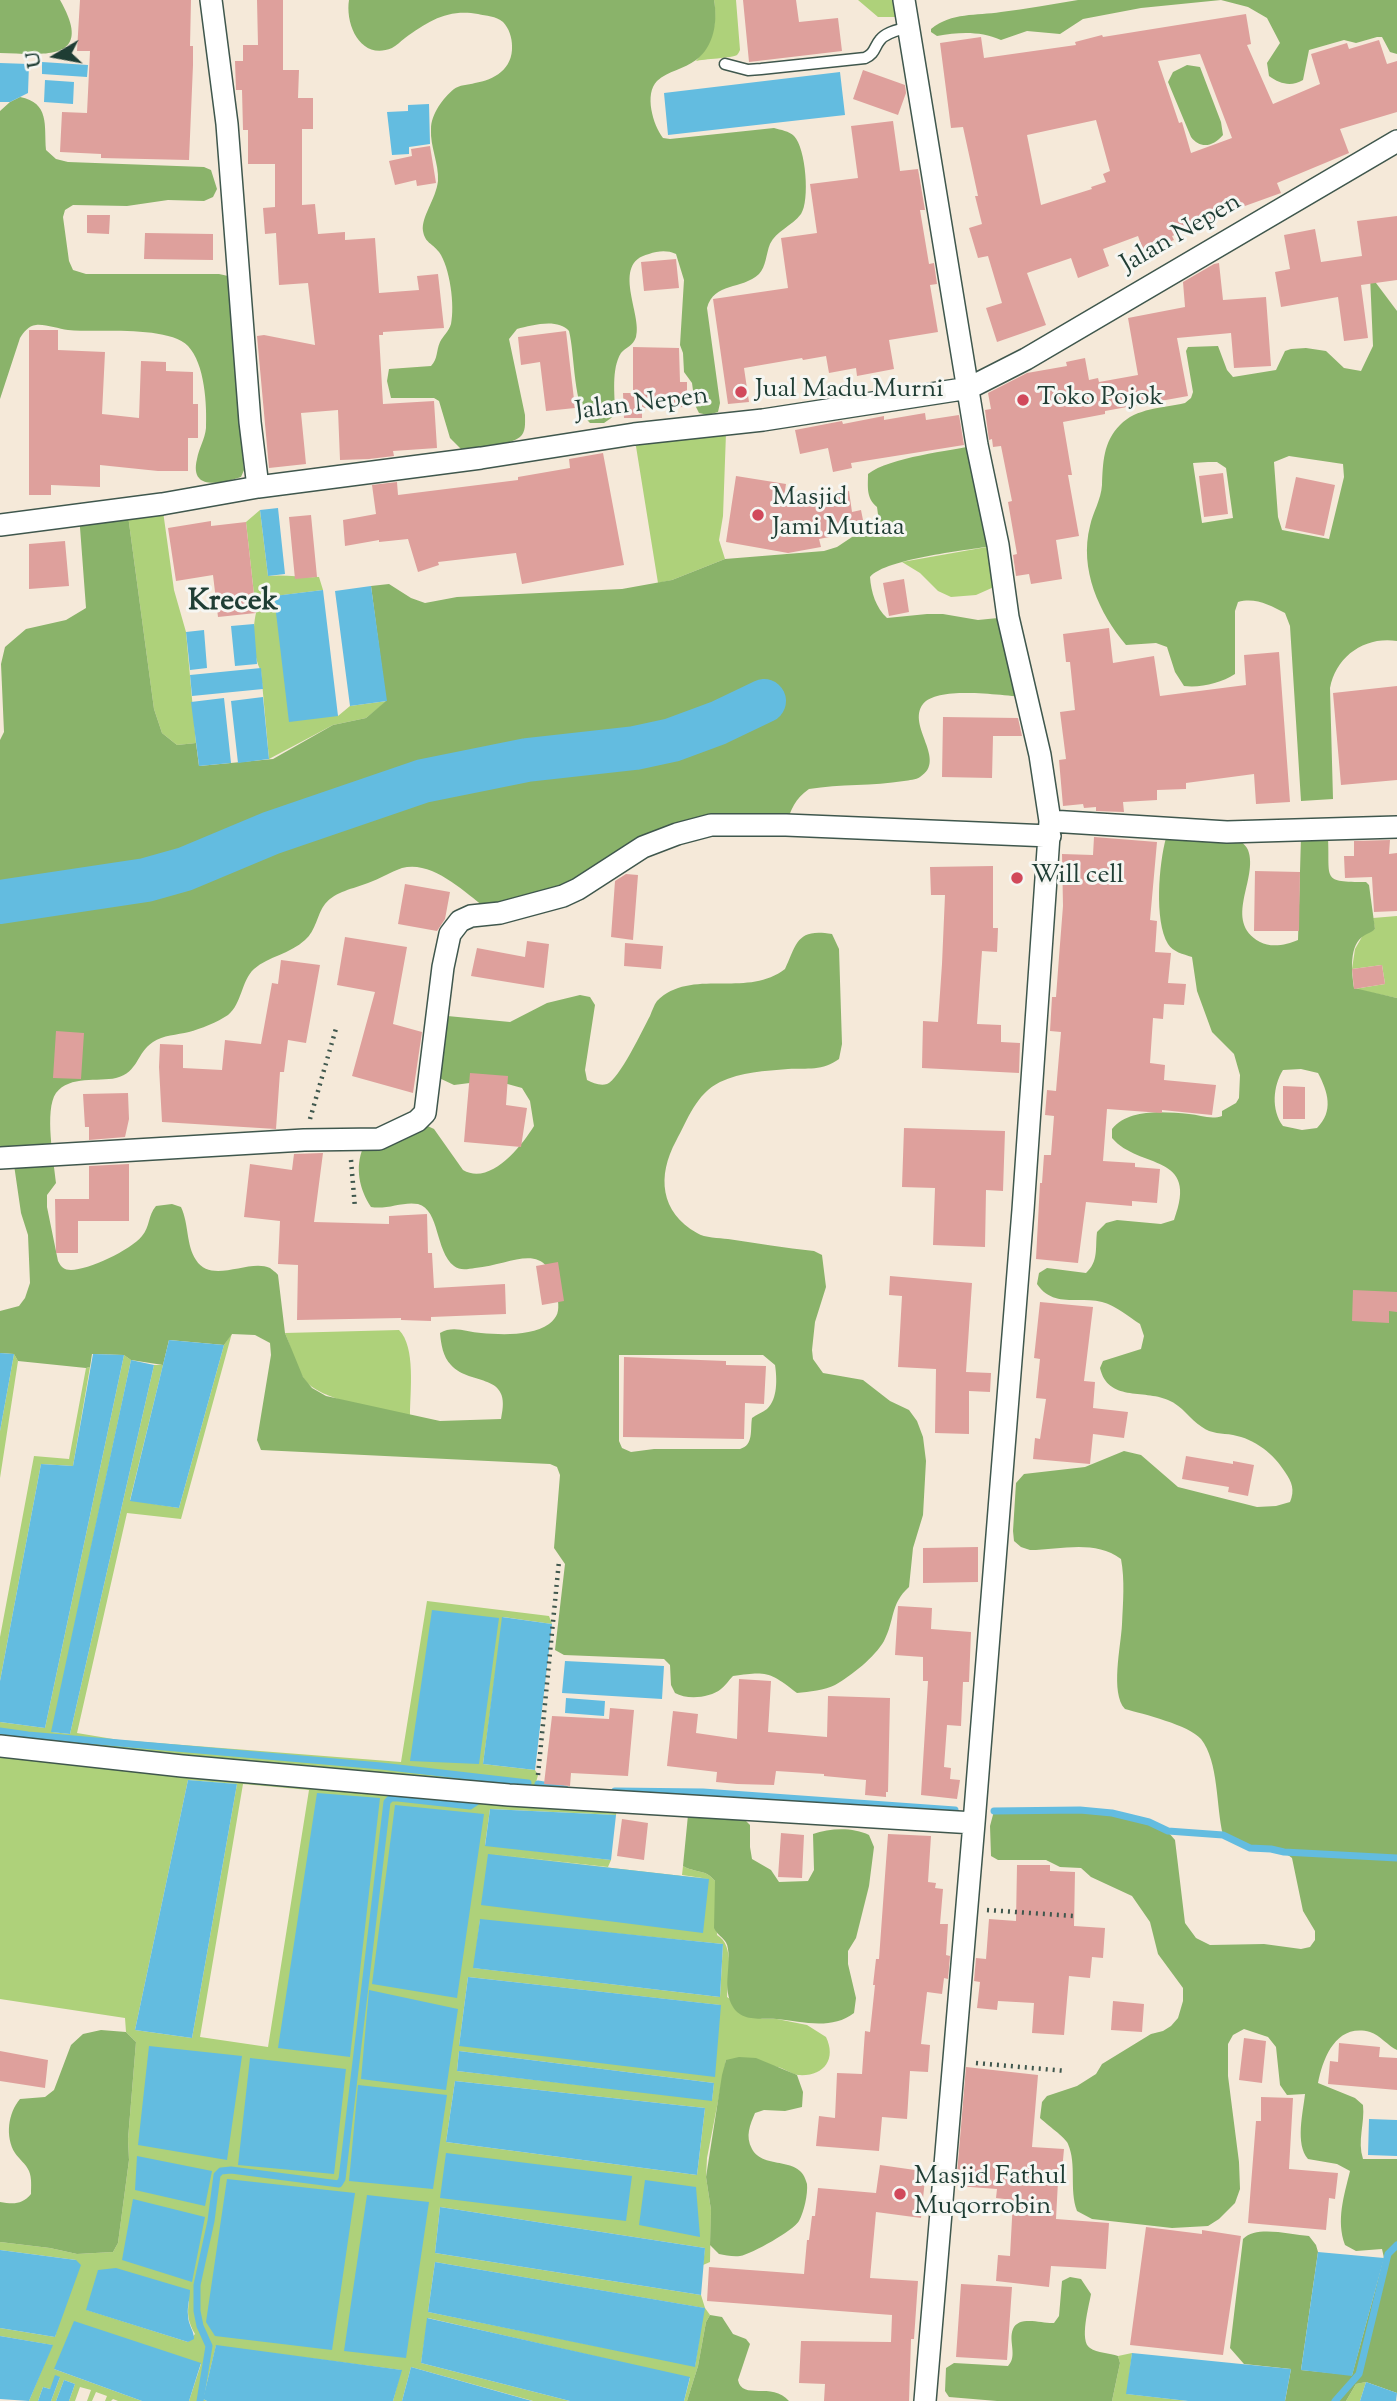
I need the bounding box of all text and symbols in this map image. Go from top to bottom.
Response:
north arrow [21,21,91,91]
text: U [20,50,49,70]
street label: Jalan Nepen [1116,188,1248,282]
place label: Jual Madu Murni [755,376,944,408]
street label: Jalan Nepen [574,382,710,430]
marker: Jual Madu Murni [733,384,749,400]
place label: Toko Pojok [1037,384,1164,416]
marker: Toko Pojok [1015,392,1031,408]
place label: Masjid Jami Mutiaa [772,484,905,546]
marker: Masjid Jami Mutiaa [750,507,766,523]
district label: Krecek [188,586,278,622]
place label: Will cell [1031,862,1124,894]
marker: Will cell [1009,870,1025,886]
place label: Masjid Fathul Muqorrobin [914,2163,1067,2224]
marker: Masjid Fathul Muqorrobin [892,2186,908,2202]

